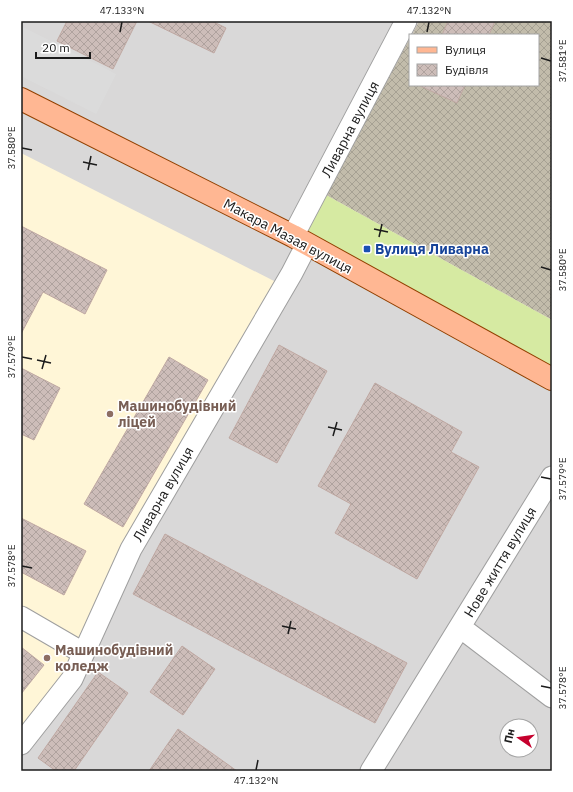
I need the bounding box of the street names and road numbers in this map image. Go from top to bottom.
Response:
street label: Ливарна вулиця [317,78,383,180]
street label: Макара Мазая вулиця [220,194,356,278]
street label: Ливарна вулиця [129,443,197,545]
street label: Нове життя вулиця [460,503,540,621]

